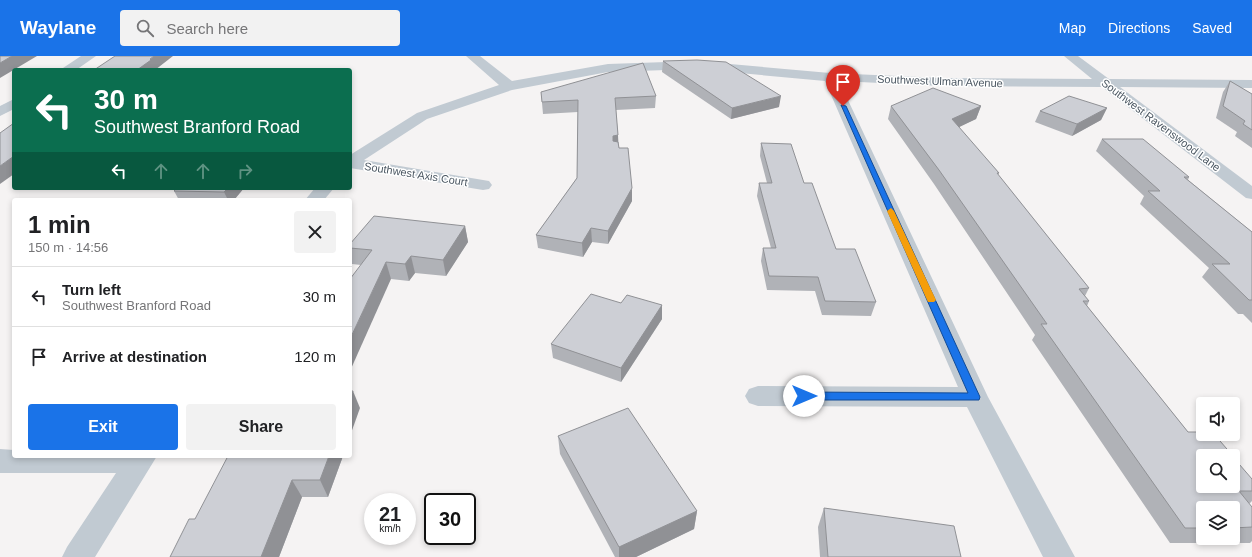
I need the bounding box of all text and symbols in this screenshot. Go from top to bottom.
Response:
search box [120,10,400,46]
text: Waylane [20,17,96,38]
icon: search [134,17,156,39]
text: Search here [166,20,248,37]
text: Map [1059,20,1086,36]
text: Directions [1108,20,1170,36]
text: Saved [1192,20,1232,36]
pin [826,65,860,106]
icon: arrive [832,71,854,93]
street label: Southwest Ulman Avenue [877,73,1003,89]
street label: Southwest Ravenswood Lane [1099,76,1223,174]
icon: left [28,84,80,136]
text: 30 m [94,84,158,115]
text: Southwest Branford Road [94,117,300,137]
icon: left [108,160,130,182]
icon: ahead [150,160,172,182]
icon: ahead [192,160,214,182]
icon: right [234,160,256,182]
street label: Southwest Axis Court [363,160,469,188]
text: 1 min [28,211,91,238]
button: close [294,211,336,253]
text: 150 m · 14:56 [28,240,108,255]
text: Turn left [62,281,121,298]
icon: left [28,286,50,308]
text: 30 m [303,288,336,305]
text: Southwest Branford Road [62,298,211,313]
icon: arrive [28,346,50,368]
text: Arrive at destination [62,348,207,365]
text: 120 m [294,348,336,365]
position arrow [783,375,825,417]
map controls [1196,397,1240,545]
button: sound [1196,397,1240,441]
button: Exit [28,404,178,450]
button: Share [186,404,336,450]
button: search [1196,449,1240,493]
speed limit sign: 30 [424,493,476,545]
button: layers [1196,501,1240,545]
text: 21 [379,503,401,525]
text: km/h [379,523,401,534]

